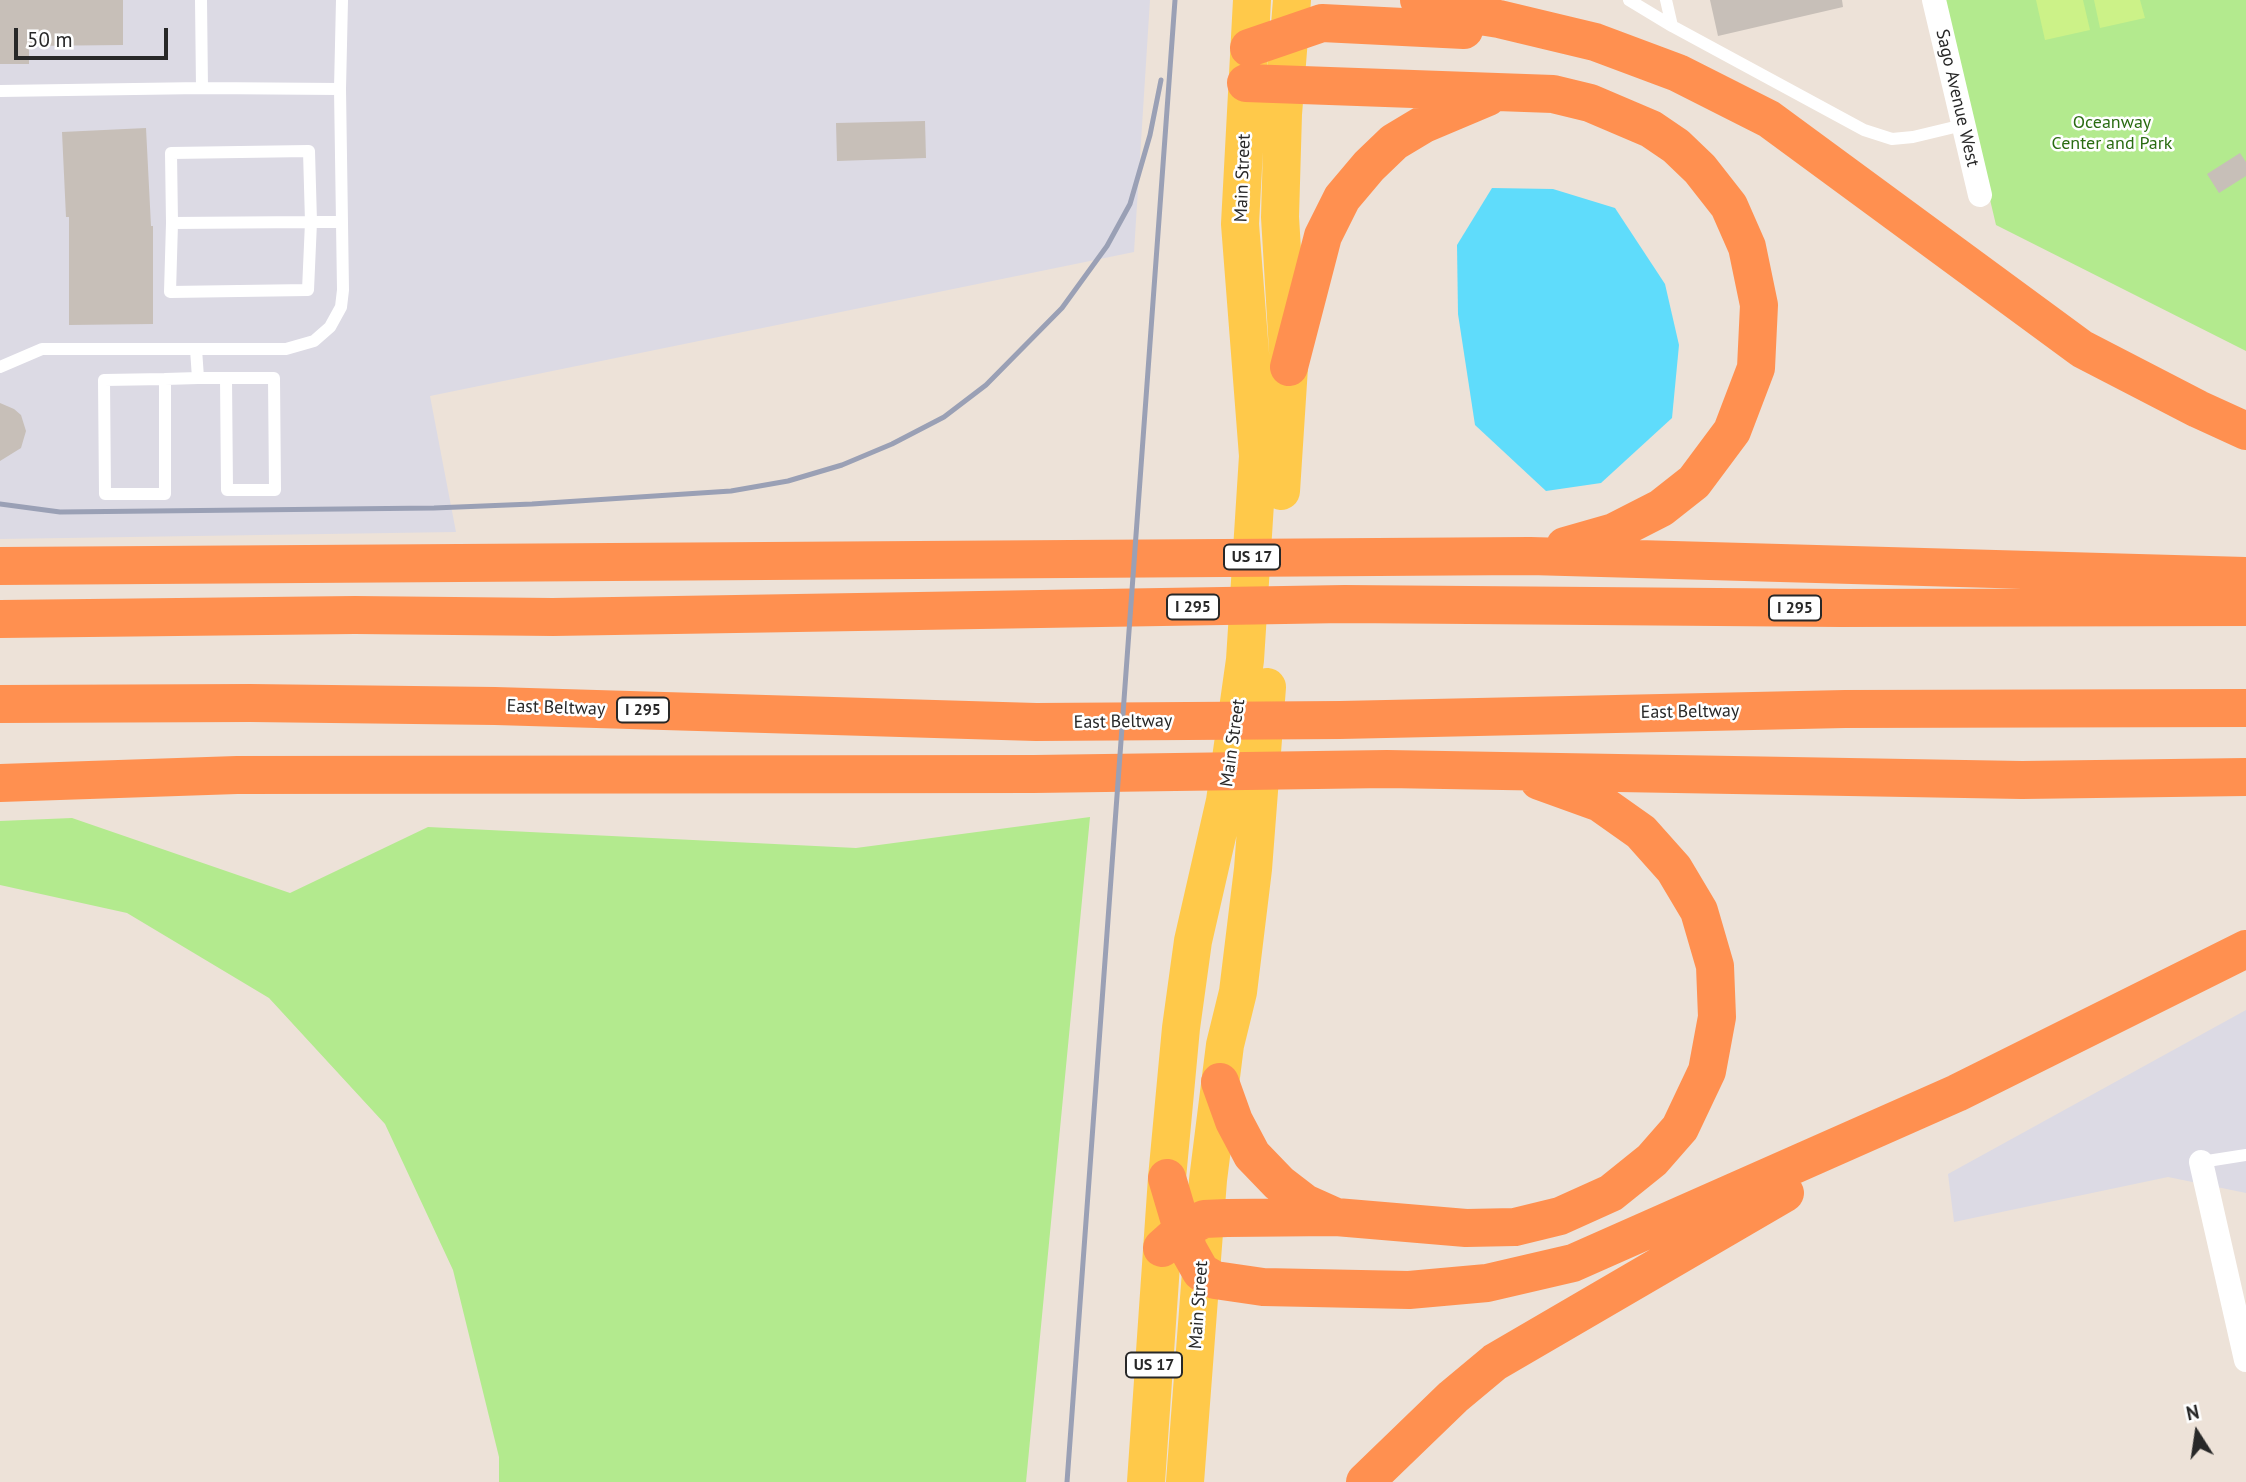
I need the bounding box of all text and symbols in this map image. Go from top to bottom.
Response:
scale bar [18,14,172,58]
text: 50 m [27,26,73,53]
street label: Sago Avenue West [1931,27,1983,169]
park label: Oceanway Center and Park [2052,112,2172,154]
street label: Main Street [1231,133,1255,223]
road number: US 17 [1224,544,1280,570]
road number: I 295 [1167,594,1219,620]
road number: I 295 [1769,596,1821,621]
street label: East Beltway [506,695,606,721]
road number: I 295 [617,698,669,722]
street label: Main Street [1216,698,1250,788]
street label: East Beltway [1641,700,1739,724]
street label: East Beltway [1074,710,1172,734]
street label: Main Street [1185,1260,1213,1350]
road number: US 17 [1126,1352,1182,1378]
north arrow [2162,1398,2232,1468]
text: N [2184,1399,2201,1425]

